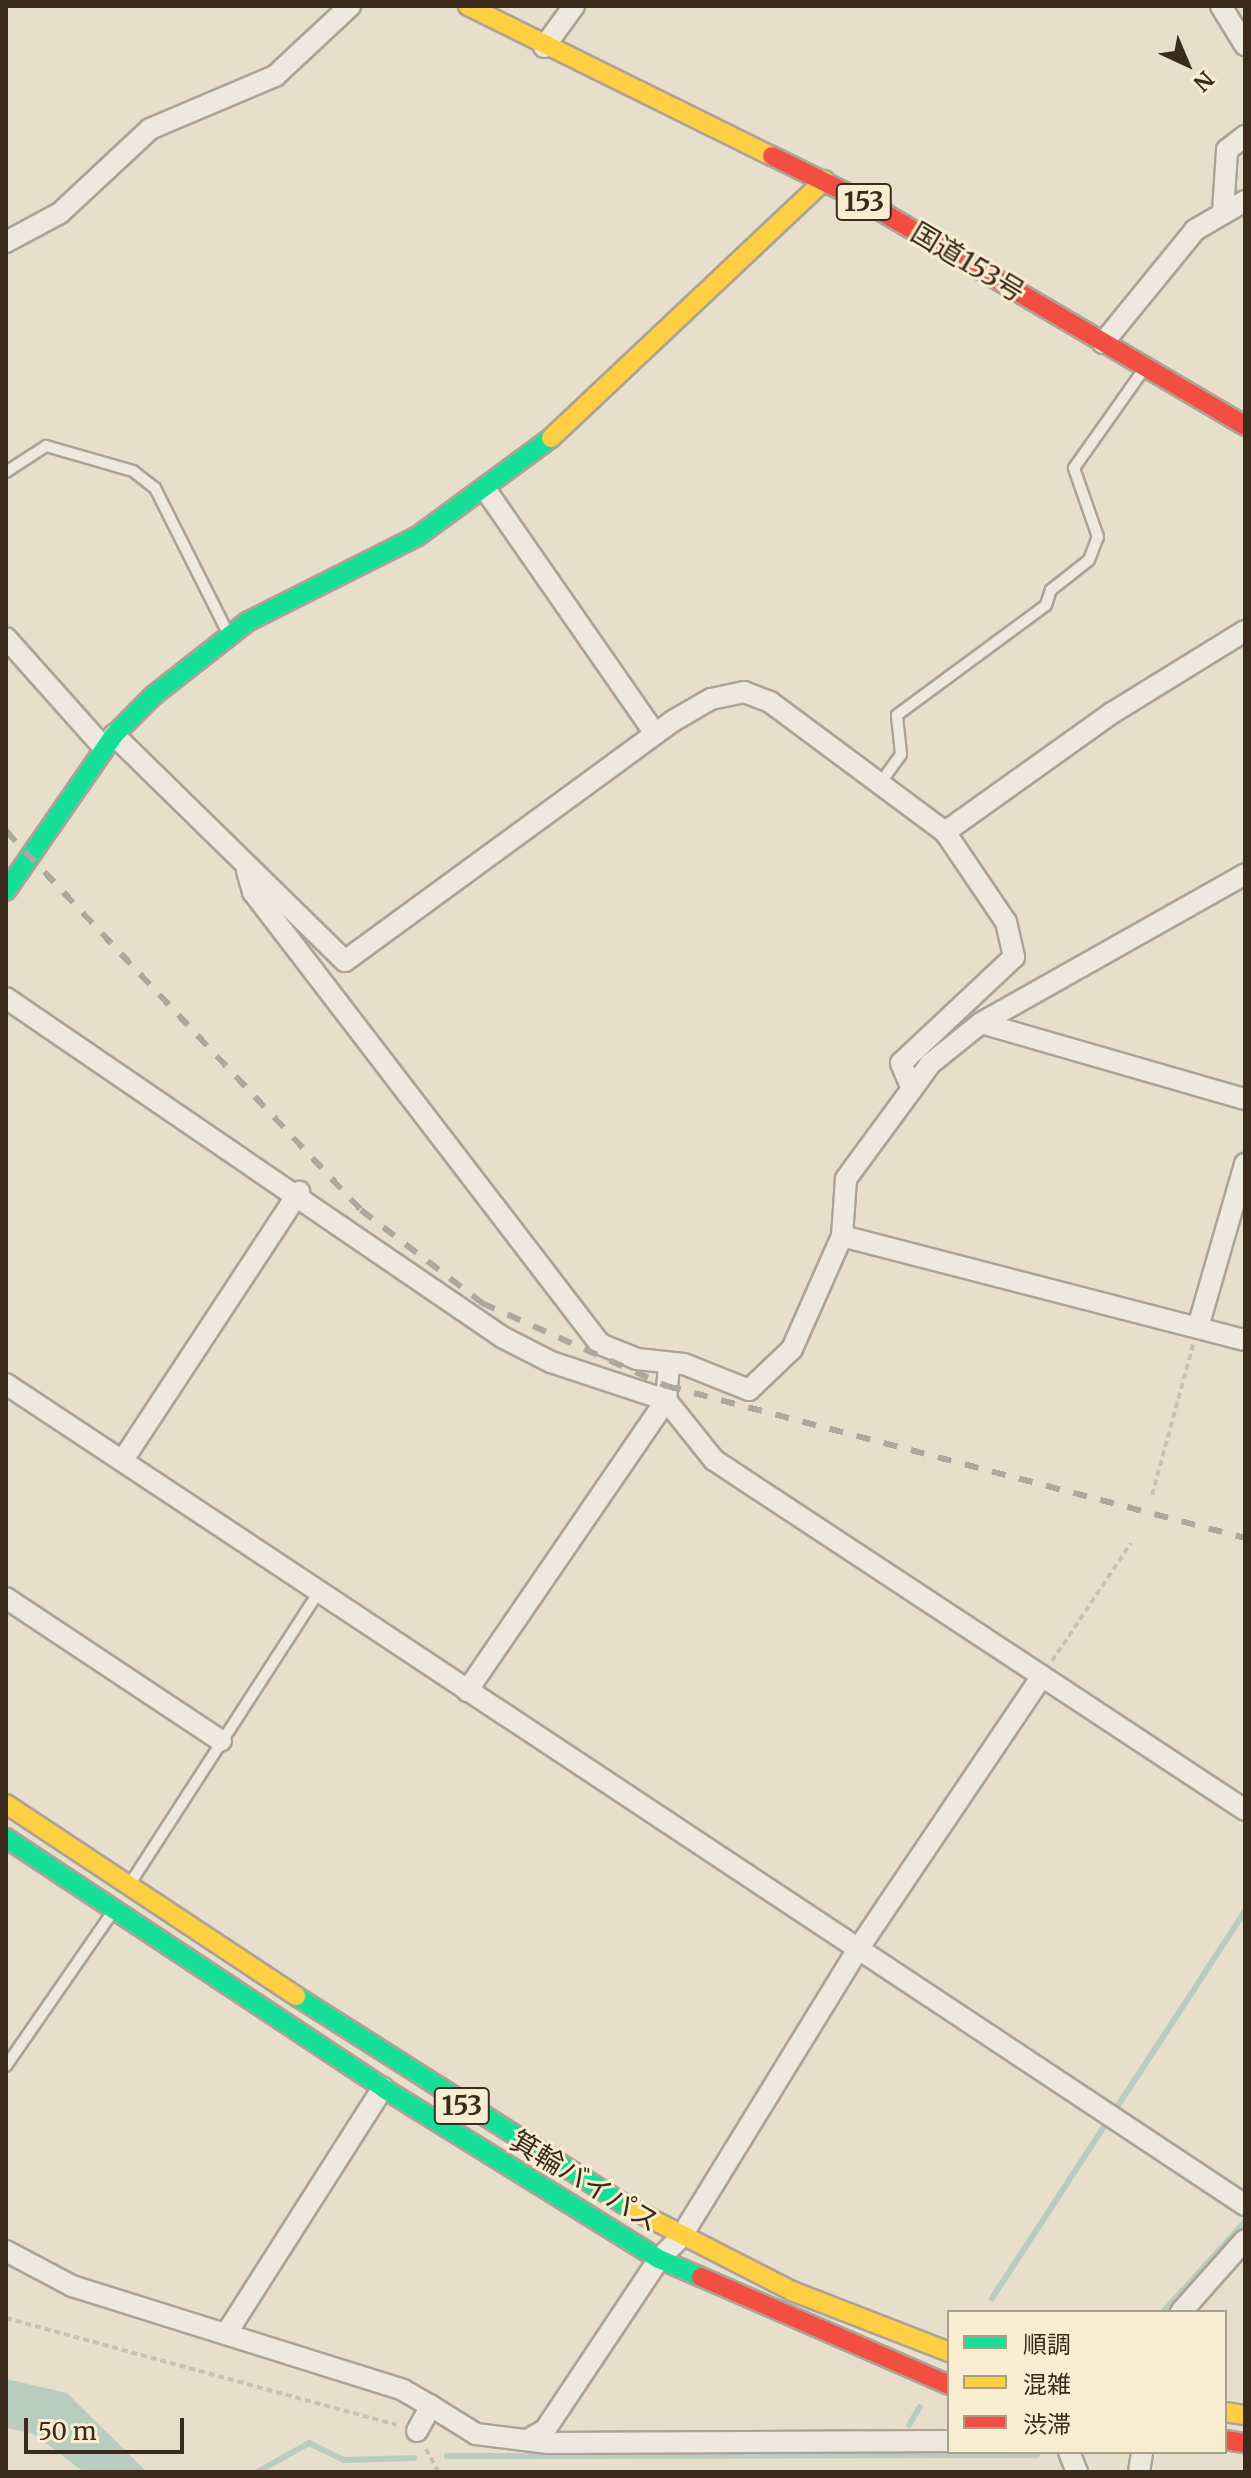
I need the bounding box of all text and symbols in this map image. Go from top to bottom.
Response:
north arrow [1147,24,1227,104]
text: N [1188,65,1220,97]
road number: 153 [834,180,894,224]
street label: 国道153号 [905,215,1031,309]
road number: 153 [432,2084,492,2128]
street label: 箕輪バイパス [504,2123,666,2239]
legend [947,2310,1227,2454]
text: 順調 [1023,2329,1071,2360]
text: 混雑 [1023,2369,1071,2400]
scale bar [28,2402,188,2452]
text: 渋滞 [1023,2409,1071,2440]
text: 50 m [38,2416,97,2447]

